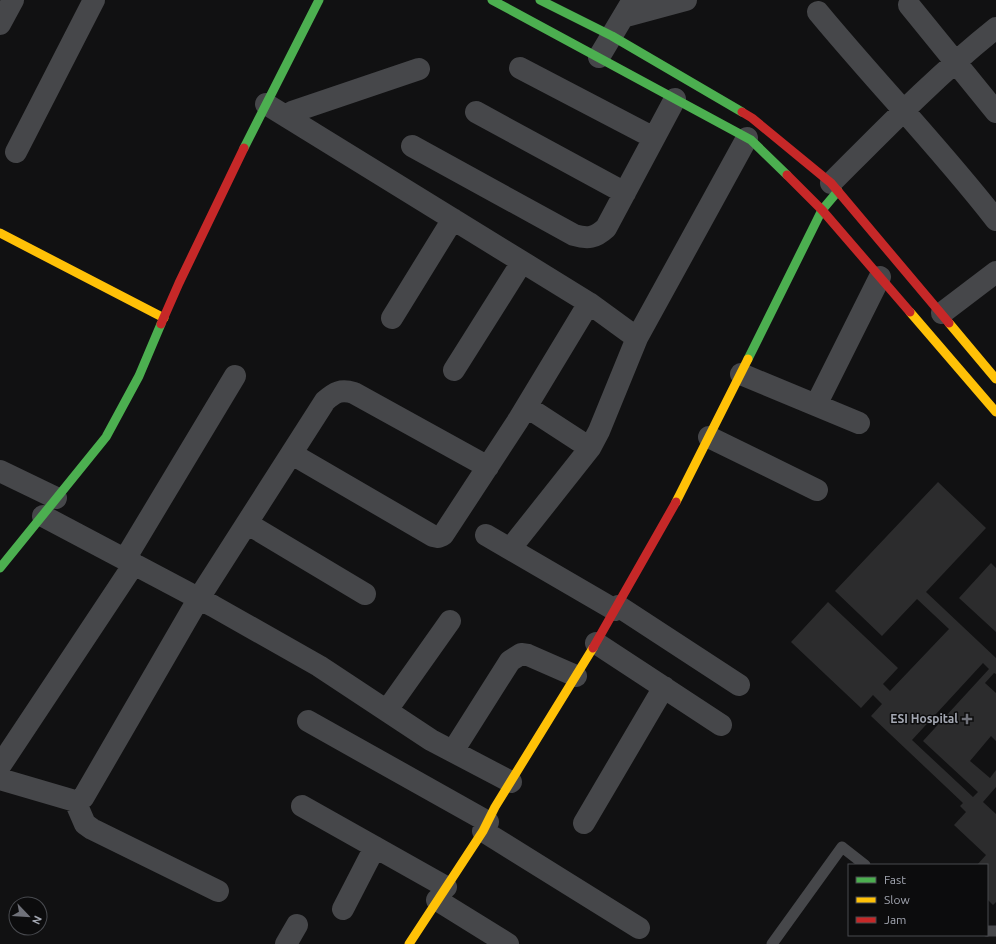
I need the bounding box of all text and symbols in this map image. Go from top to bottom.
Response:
place label: ESI Hospital [890,712,958,725]
marker: ESI Hospital [961,713,973,725]
legend [848,864,988,936]
text: Fast [884,873,906,886]
text: Slow [884,893,910,906]
north arrow [8,896,48,936]
text: Jam [884,913,906,926]
text: N [30,914,44,926]

